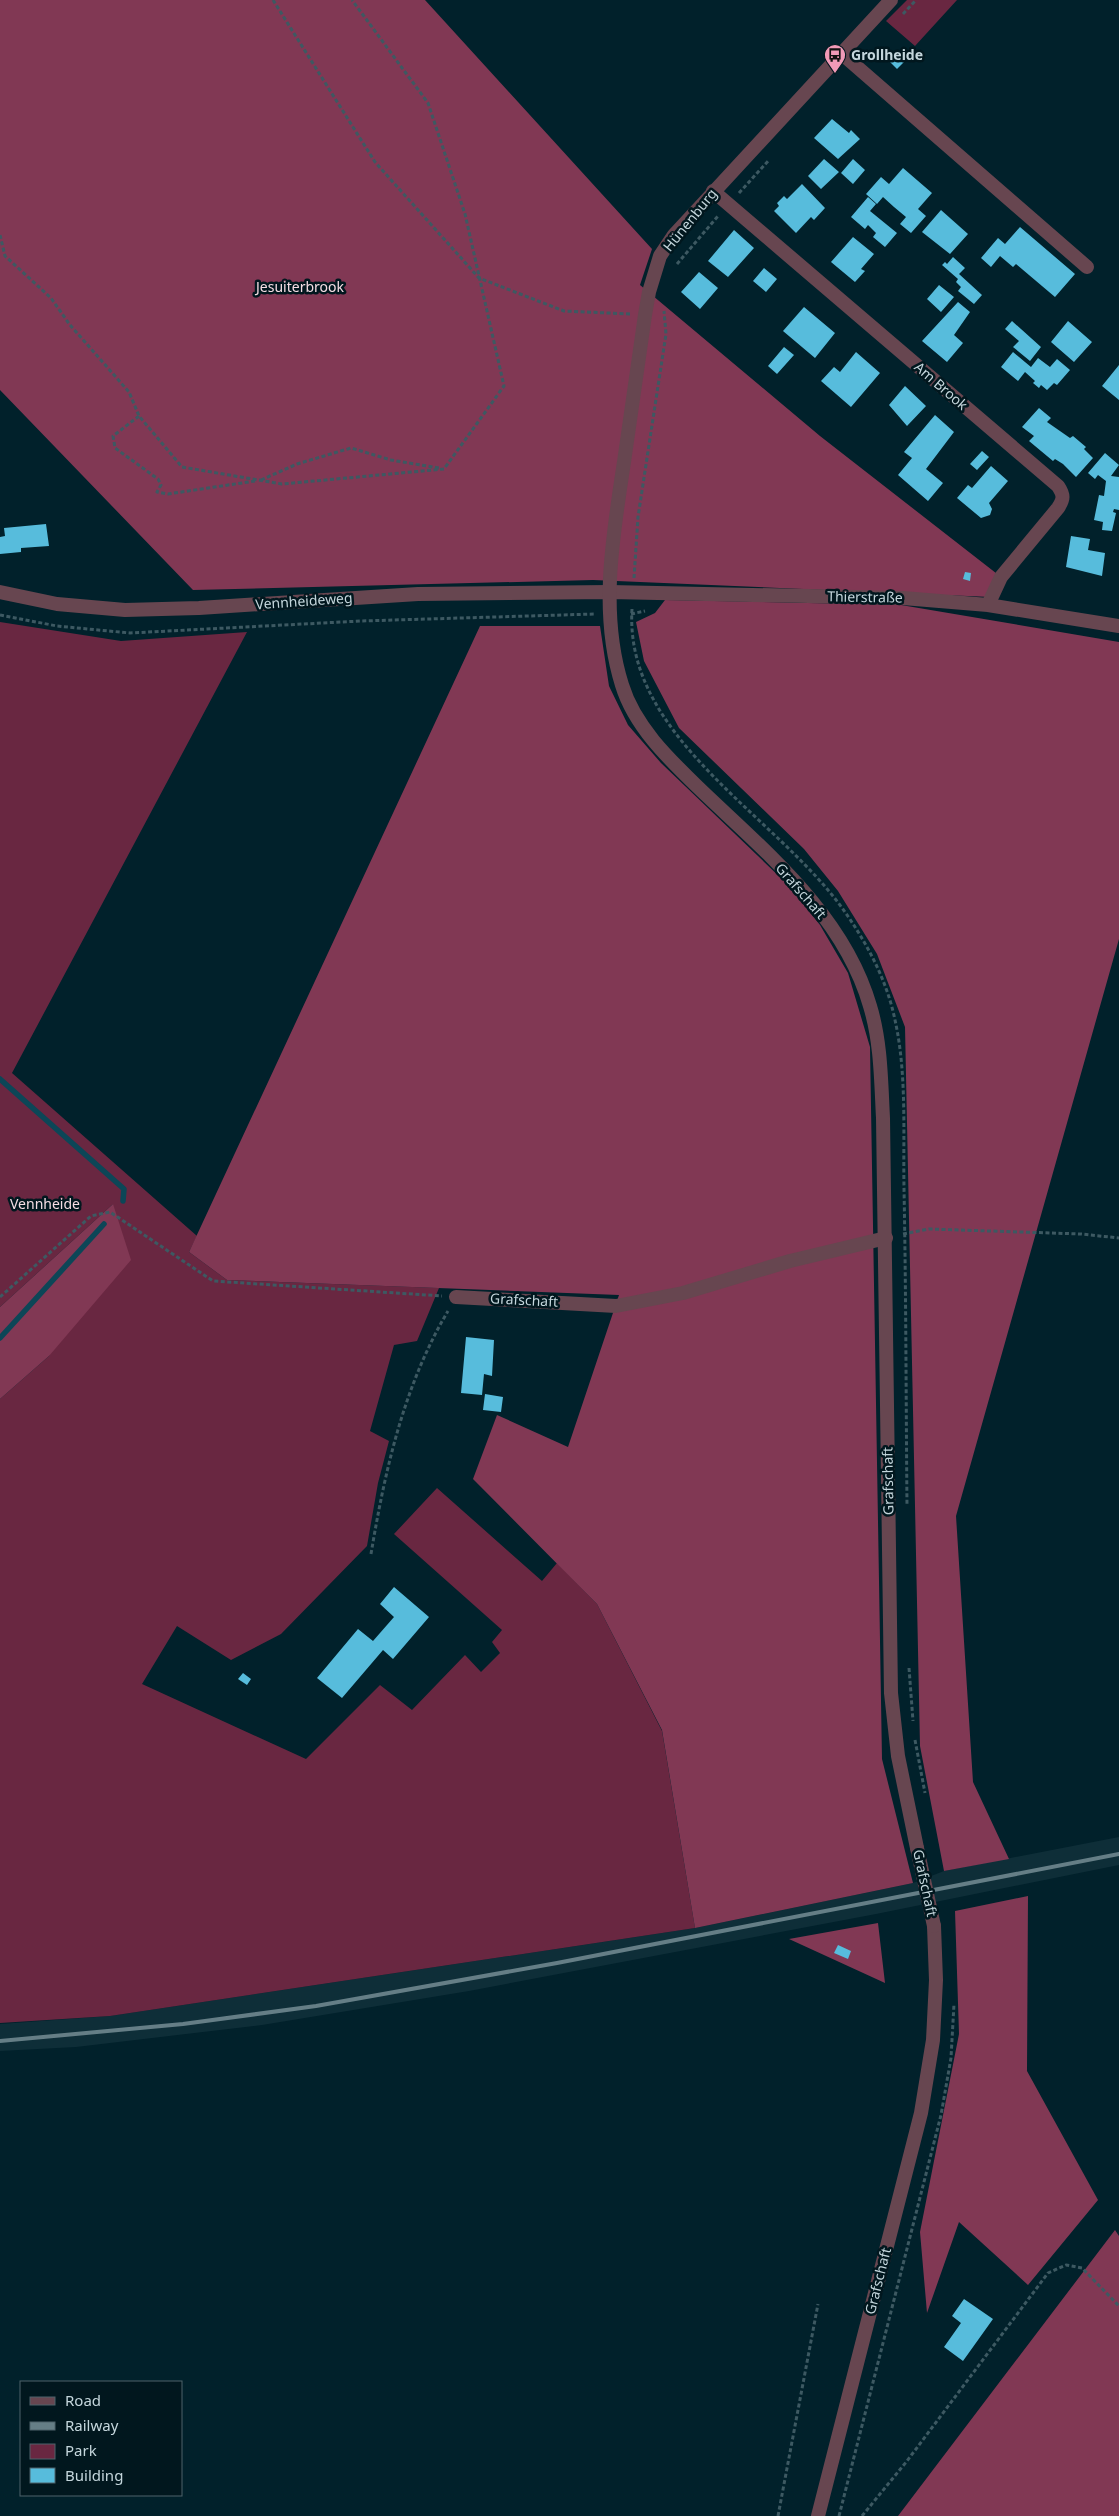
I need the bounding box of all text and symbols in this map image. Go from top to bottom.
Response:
bus stop icon: Grollheide [823,43,847,74]
place label: Grollheide [851,45,923,64]
street label: Hünenburg [658,184,721,255]
park label: Jesuiterbrook [254,277,344,296]
street label: Am Brook [911,357,972,414]
street label: Thierstraße [827,586,903,607]
street label: Vennheideweg [255,588,353,613]
street label: Grafschaft [772,859,831,923]
park label: Vennheide [10,1194,80,1213]
street label: Grafschaft [489,1288,559,1311]
street label: Grafschaft [877,1447,898,1515]
street label: Grafschaft [909,1848,942,1918]
street label: Grafschaft [860,2246,895,2316]
legend [20,2381,182,2496]
text: Road [65,2390,101,2410]
text: Railway [65,2415,119,2435]
text: Park [65,2440,97,2460]
text: Building [65,2465,123,2485]

